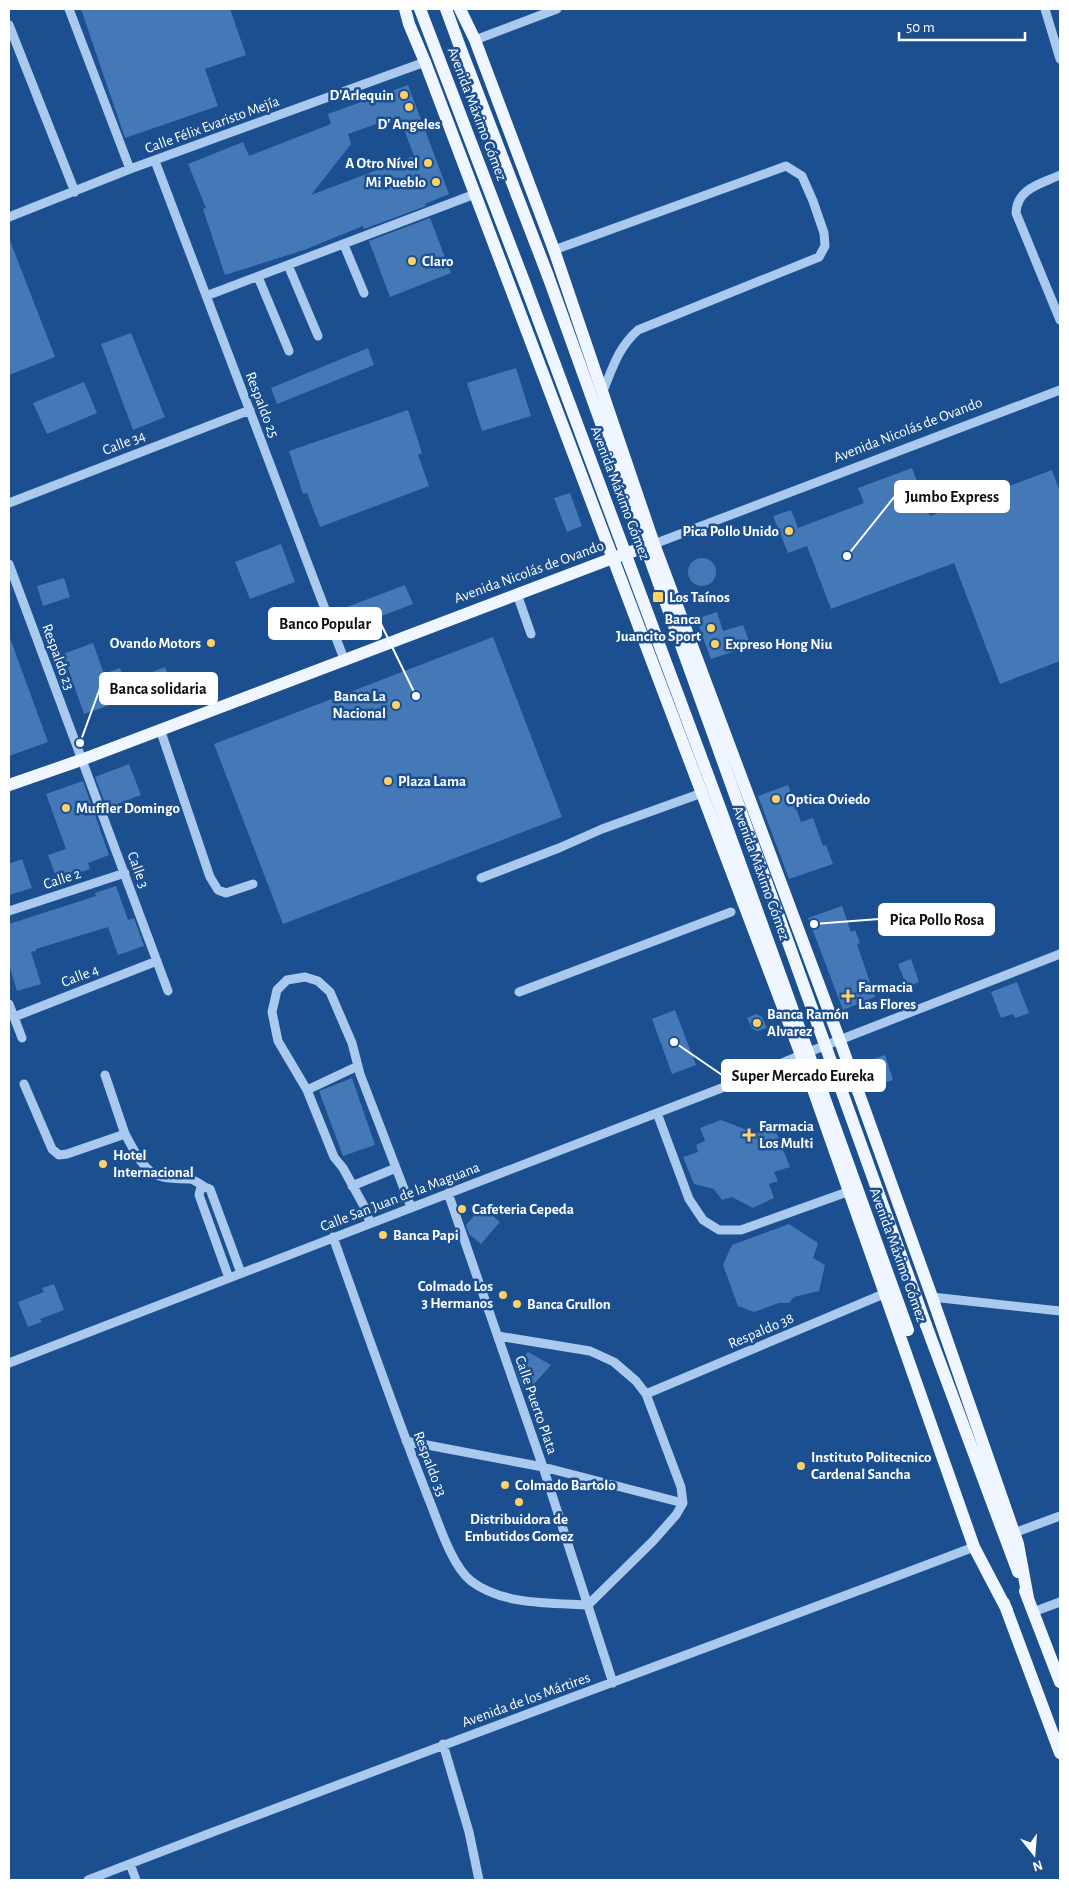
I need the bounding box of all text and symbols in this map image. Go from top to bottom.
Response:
scale bar [899,10,1025,42]
text: 50 m [906,20,935,35]
street label: Avenida Máximo Gómez [445,45,509,183]
place label: D'Arlequin [329,88,394,103]
marker: D'Arlequin [398,89,410,101]
street label: Calle Félix Evaristo Mejía [143,94,281,156]
marker: D' Angeles [403,101,415,113]
place label: D' Angeles [377,117,441,132]
place label: A Otro Nível [345,156,418,171]
marker: A Otro Nível [422,157,434,169]
place label: Mi Pueblo [366,175,426,190]
marker: Mi Pueblo [430,176,442,188]
place label: Claro [422,254,454,269]
marker: Claro [406,255,418,267]
street label: Respaldo 25 [243,370,281,440]
street label: Avenida Nicolás de Ovando [832,395,984,465]
street label: Avenida Máximo Gómez [588,424,652,562]
street label: Calle 34 [100,428,148,458]
callout: Jumbo Express [895,481,1009,512]
text: Jumbo Express [905,489,999,505]
place label: Pica Pollo Unido [682,524,779,539]
marker: Pica Pollo Unido [783,525,795,537]
street label: Avenida Nicolás de Ovando [452,538,606,606]
marker: Los Taínos [651,590,665,604]
place label: Los Taínos [669,590,730,605]
callout: Banco Popular [269,608,381,639]
place label: Banca Juancito Sport [616,612,701,644]
text: Banco Popular [279,616,371,632]
street label: Respaldo 23 [39,622,77,692]
marker: Banca Juancito Sport [705,622,717,634]
place label: Ovando Motors [110,636,201,651]
marker: Ovando Motors [205,637,217,649]
place label: Expreso Hong Niu [725,637,832,652]
marker: Expreso Hong Niu [709,638,721,650]
callout: Banca solidaria [100,673,217,704]
text: Banca solidaria [109,681,207,697]
place label: Banca La Nacional [332,689,386,721]
marker: Banca La Nacional [390,699,402,711]
place label: Plaza Lama [398,774,466,789]
marker: Plaza Lama [382,775,394,787]
place label: Optica Oviedo [786,792,870,807]
marker: Optica Oviedo [770,793,782,805]
place label: Muffler Domingo [76,801,180,816]
marker: Muffler Domingo [60,802,72,814]
street label: Avenida Máximo Gómez [730,804,792,942]
street label: Calle 3 [125,850,151,890]
street label: Calle 2 [41,866,83,892]
callout: Pica Pollo Rosa [879,904,994,935]
text: Pica Pollo Rosa [890,912,985,928]
street label: Calle 4 [59,962,101,990]
place label: Farmacia Las Flores [858,980,916,1012]
marker: Farmacia Las Flores [842,990,854,1002]
place label: Banca Ramón Alvarez [767,1007,849,1039]
marker: Banca Ramón Alvarez [751,1017,763,1029]
callout: Super Mercado Eureka [722,1060,885,1091]
text: Super Mercado Eureka [732,1068,875,1084]
place label: Farmacia Los Multi [759,1119,814,1151]
marker: Farmacia Los Multi [743,1129,755,1141]
place label: Hotel Internacional [113,1148,194,1180]
marker: Hotel Internacional [97,1158,109,1170]
street label: Calle San Juan de la Maguana [318,1160,482,1234]
street label: Avenida Máximo Gómez [867,1186,929,1324]
place label: Cafeteria Cepeda [472,1202,574,1217]
marker: Cafeteria Cepeda [456,1203,468,1215]
place label: Banca Papi [393,1228,459,1243]
marker: Banca Papi [377,1229,389,1241]
place label: Colmado Los 3 Hermanos [418,1279,493,1311]
marker: Colmado Los 3 Hermanos [497,1289,509,1301]
place label: Banca Grullon [527,1297,611,1312]
marker: Banca Grullon [511,1298,523,1310]
street label: Respaldo 38 [726,1311,796,1351]
street label: Calle Puerto Plata [512,1354,560,1456]
street label: Respaldo 33 [411,1429,449,1499]
place label: Instituto Politecnico Cardenal Sancha [811,1450,931,1482]
marker: Instituto Politecnico Cardenal Sancha [795,1460,807,1472]
place label: Colmado Bartolo [515,1478,616,1493]
marker: Colmado Bartolo [499,1479,511,1491]
marker: Distribuidora de Embutidos Gomez [513,1496,525,1508]
place label: Distribuidora de Embutidos Gomez [464,1512,574,1544]
street label: Avenida de los Mártires [460,1670,592,1730]
north arrow [1009,1829,1059,1879]
text: N [1031,1857,1044,1874]

